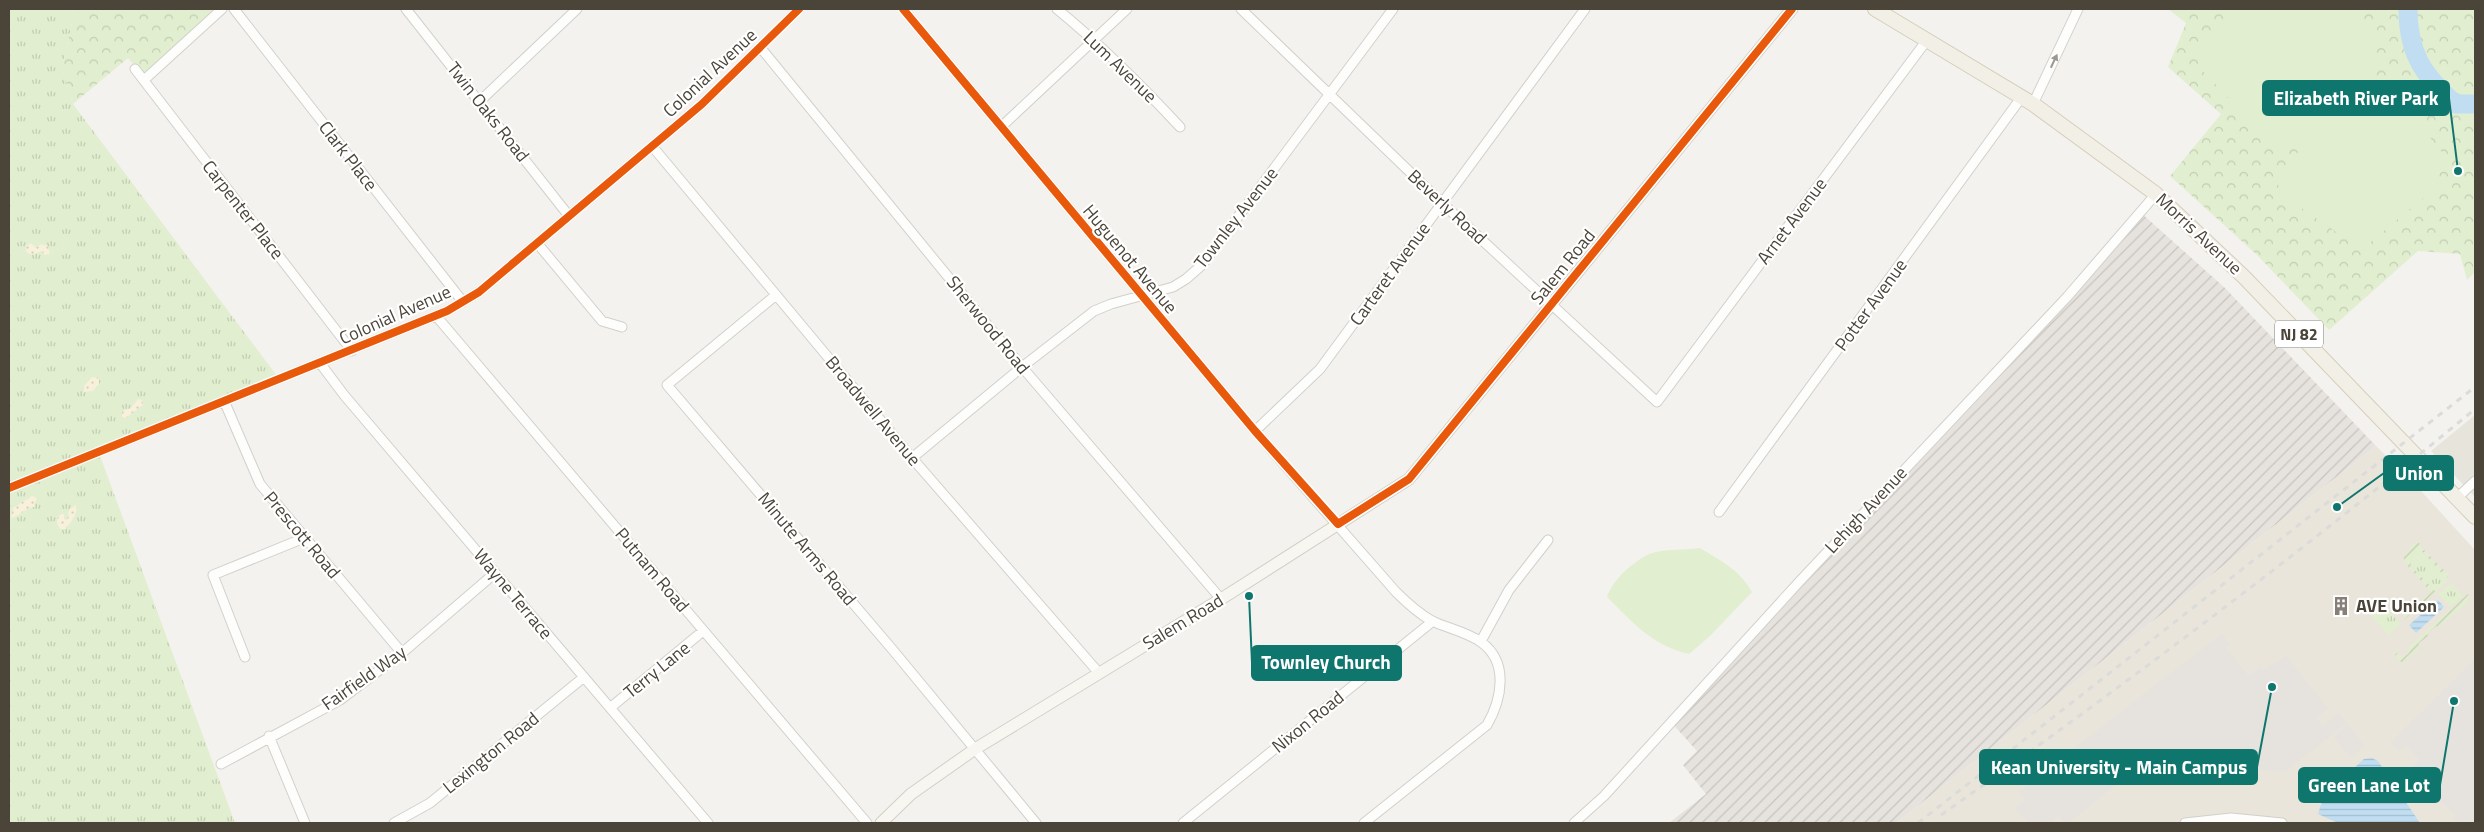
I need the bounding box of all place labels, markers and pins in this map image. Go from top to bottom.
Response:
callout: Elizabeth River Park [2263,81,2449,115]
callout: Union [2384,456,2453,490]
place label: AVE Union [2356,592,2437,619]
building icon: AVE Union [2330,595,2352,617]
callout: Townley Church [1252,646,1401,680]
callout: Kean University - Main Campus [1980,750,2257,784]
callout: Green Lane Lot [2299,768,2440,802]

